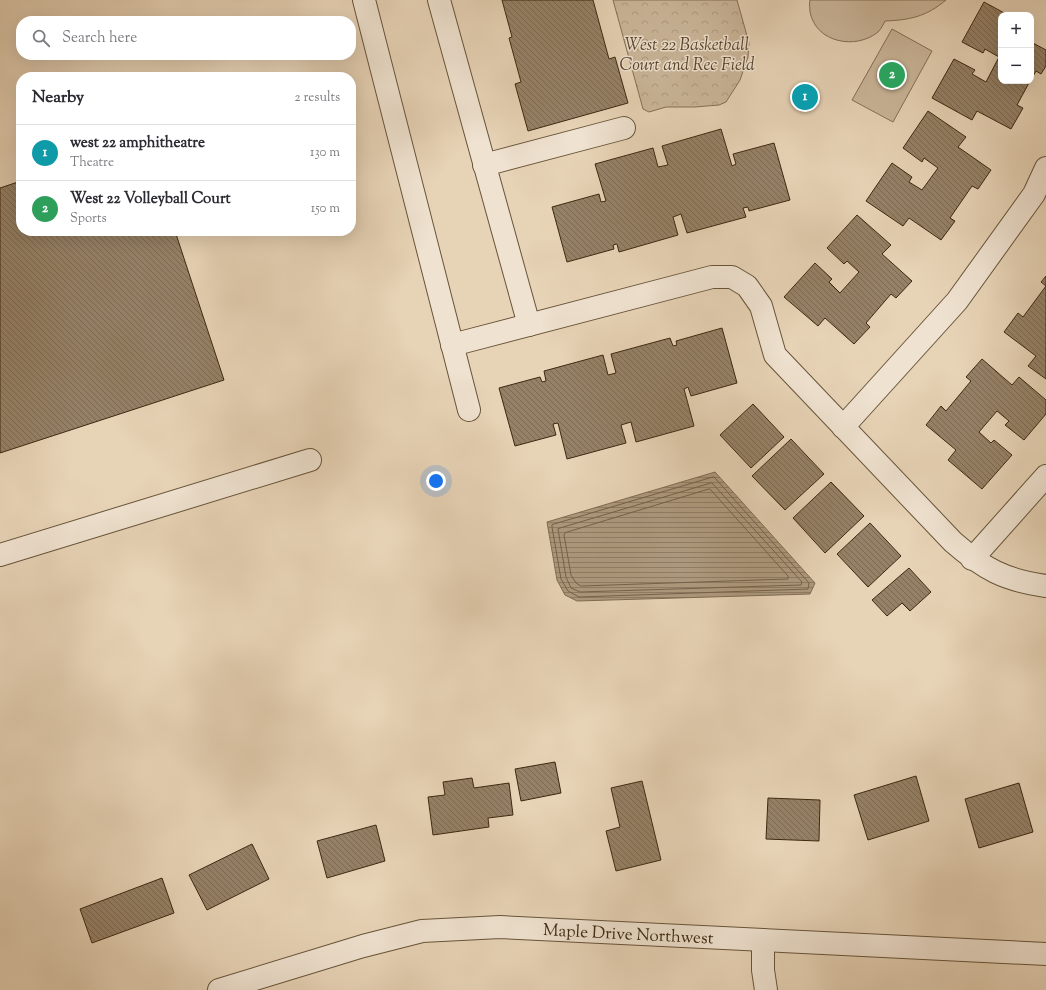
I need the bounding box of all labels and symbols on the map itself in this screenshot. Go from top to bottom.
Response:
park label: West 22 Basketball Court and Rec Field [619,34,755,78]
pin: 2 [879,60,905,90]
pin: 1 [792,82,818,112]
your location [426,471,446,491]
street label: Maple Drive Northwest [542,919,714,952]

